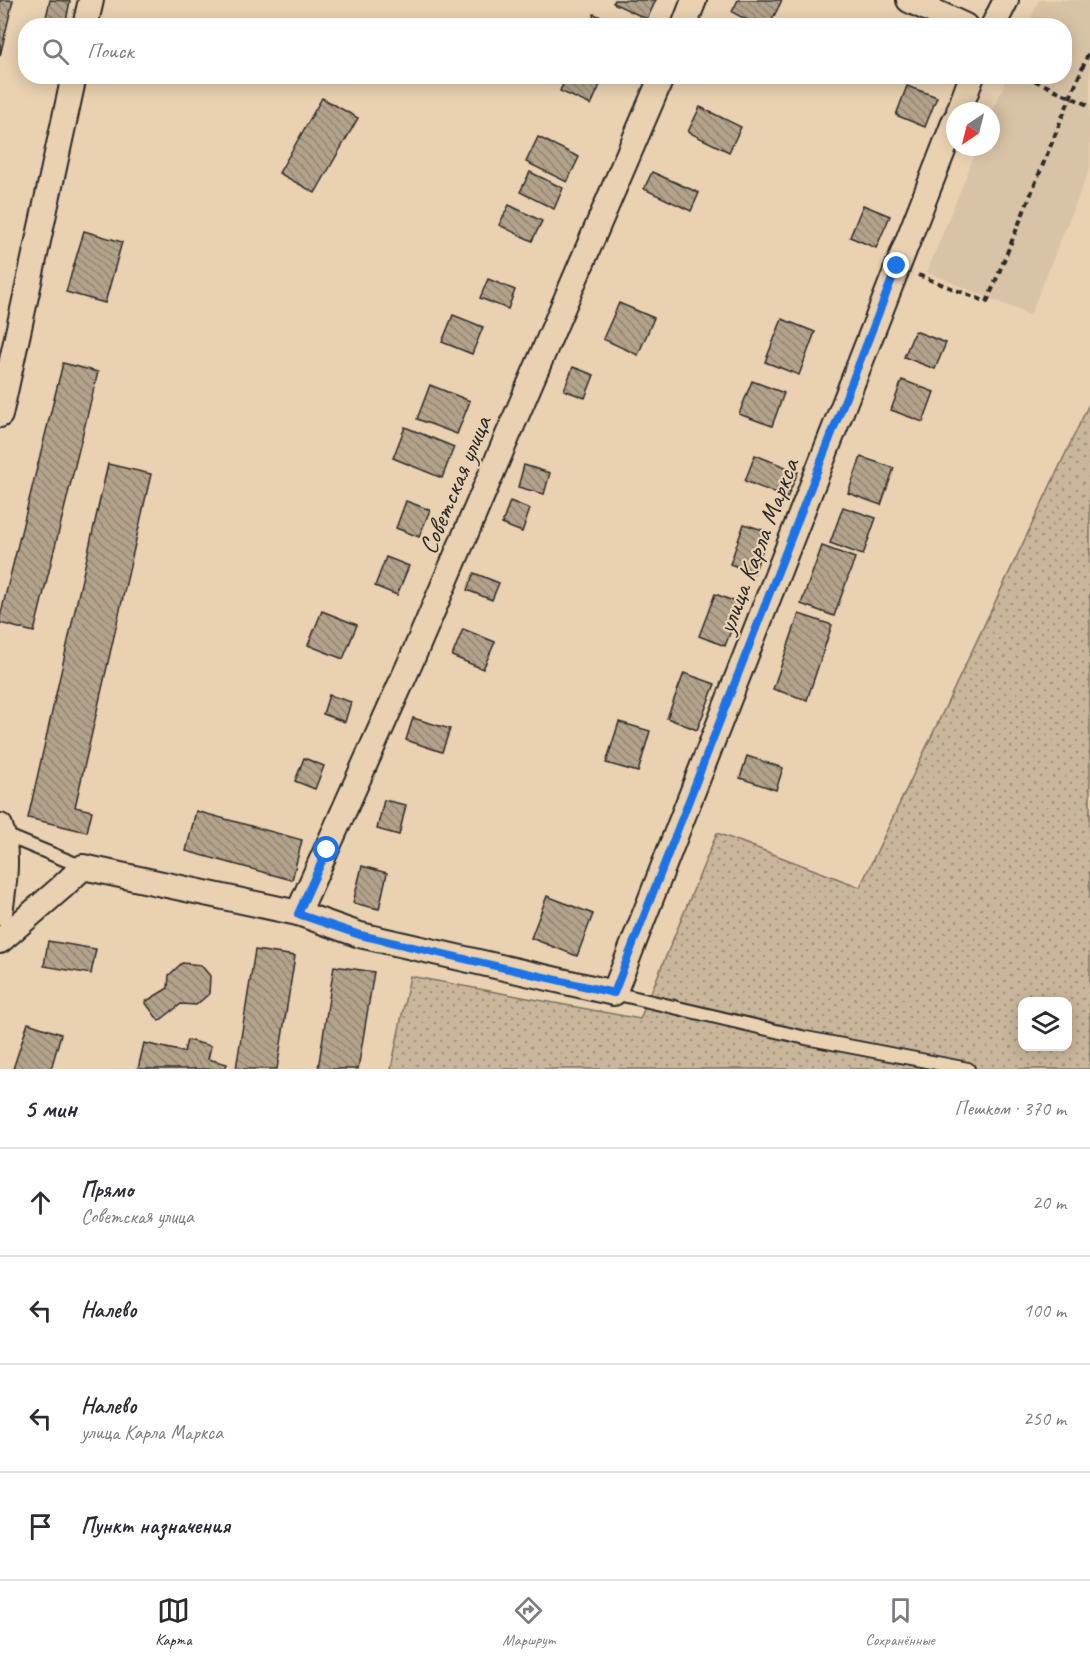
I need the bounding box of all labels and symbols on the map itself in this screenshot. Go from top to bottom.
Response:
north arrow [946,102,1000,156]
route end [883,252,909,278]
street label: Советская улица [411,410,499,559]
street label: улица Карла Маркса [709,452,807,640]
route start [313,836,339,862]

